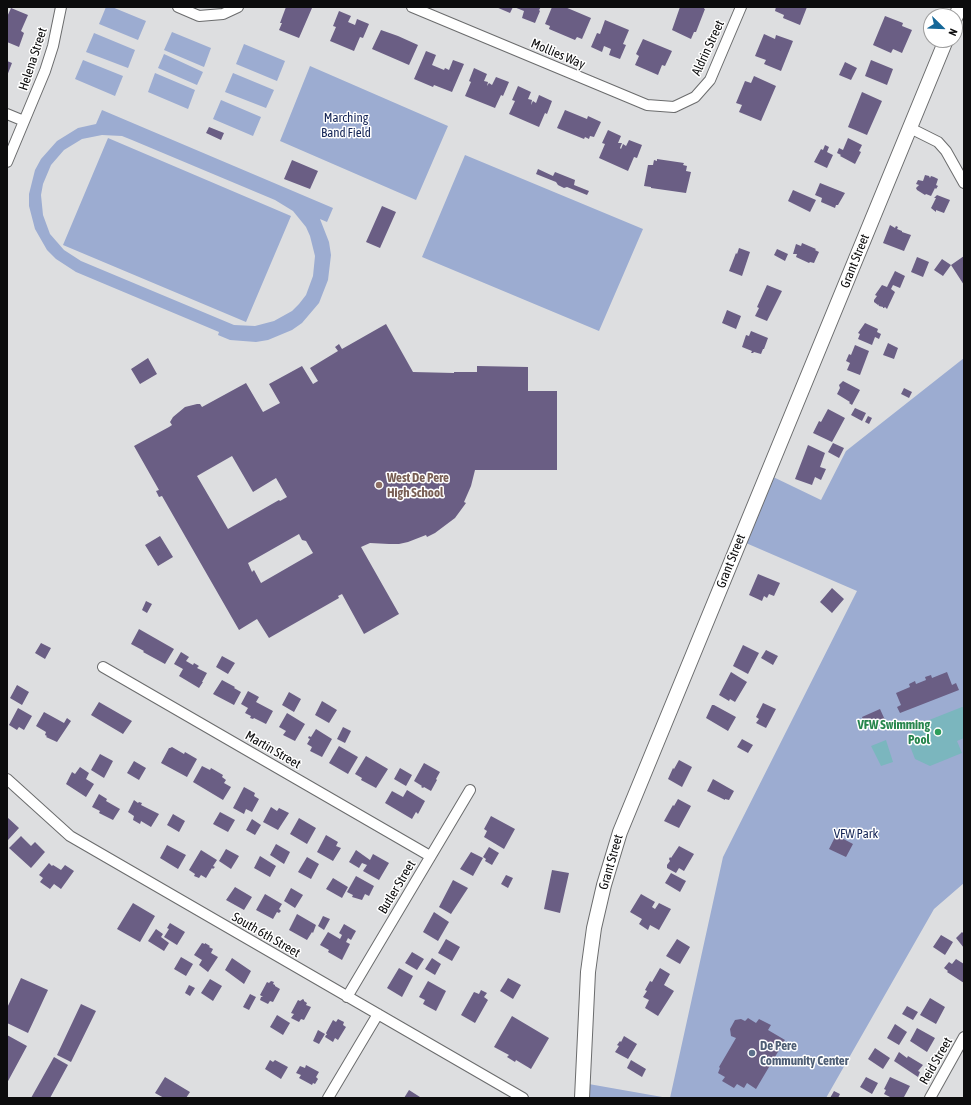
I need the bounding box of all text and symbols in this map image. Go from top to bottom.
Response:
north arrow [923,8,963,48]
street label: Aldrin Street [688,18,728,78]
street label: Helena Street [15,26,51,92]
text: N [946,27,960,38]
street label: Mollies Way [529,36,587,72]
park label: Marching Band Field [321,110,371,141]
street label: Grant Street [837,232,873,290]
place label: West De Pere High School [387,470,449,501]
marker: West De Pere High School [374,480,384,490]
street label: Grant Street [713,532,749,590]
place label: VFW Swimming Pool [857,717,930,748]
marker: VFW Swimming Pool [933,727,943,737]
street label: Martin Street [242,728,304,772]
park label: VFW Park [834,826,878,842]
street label: Grant Street [596,833,626,891]
street label: Butler Street [375,857,419,917]
street label: South 6th Street [229,909,303,961]
street label: Reid Street [916,1035,956,1087]
place label: De Pere Community Center [760,1038,849,1069]
marker: De Pere Community Center [747,1048,757,1058]

